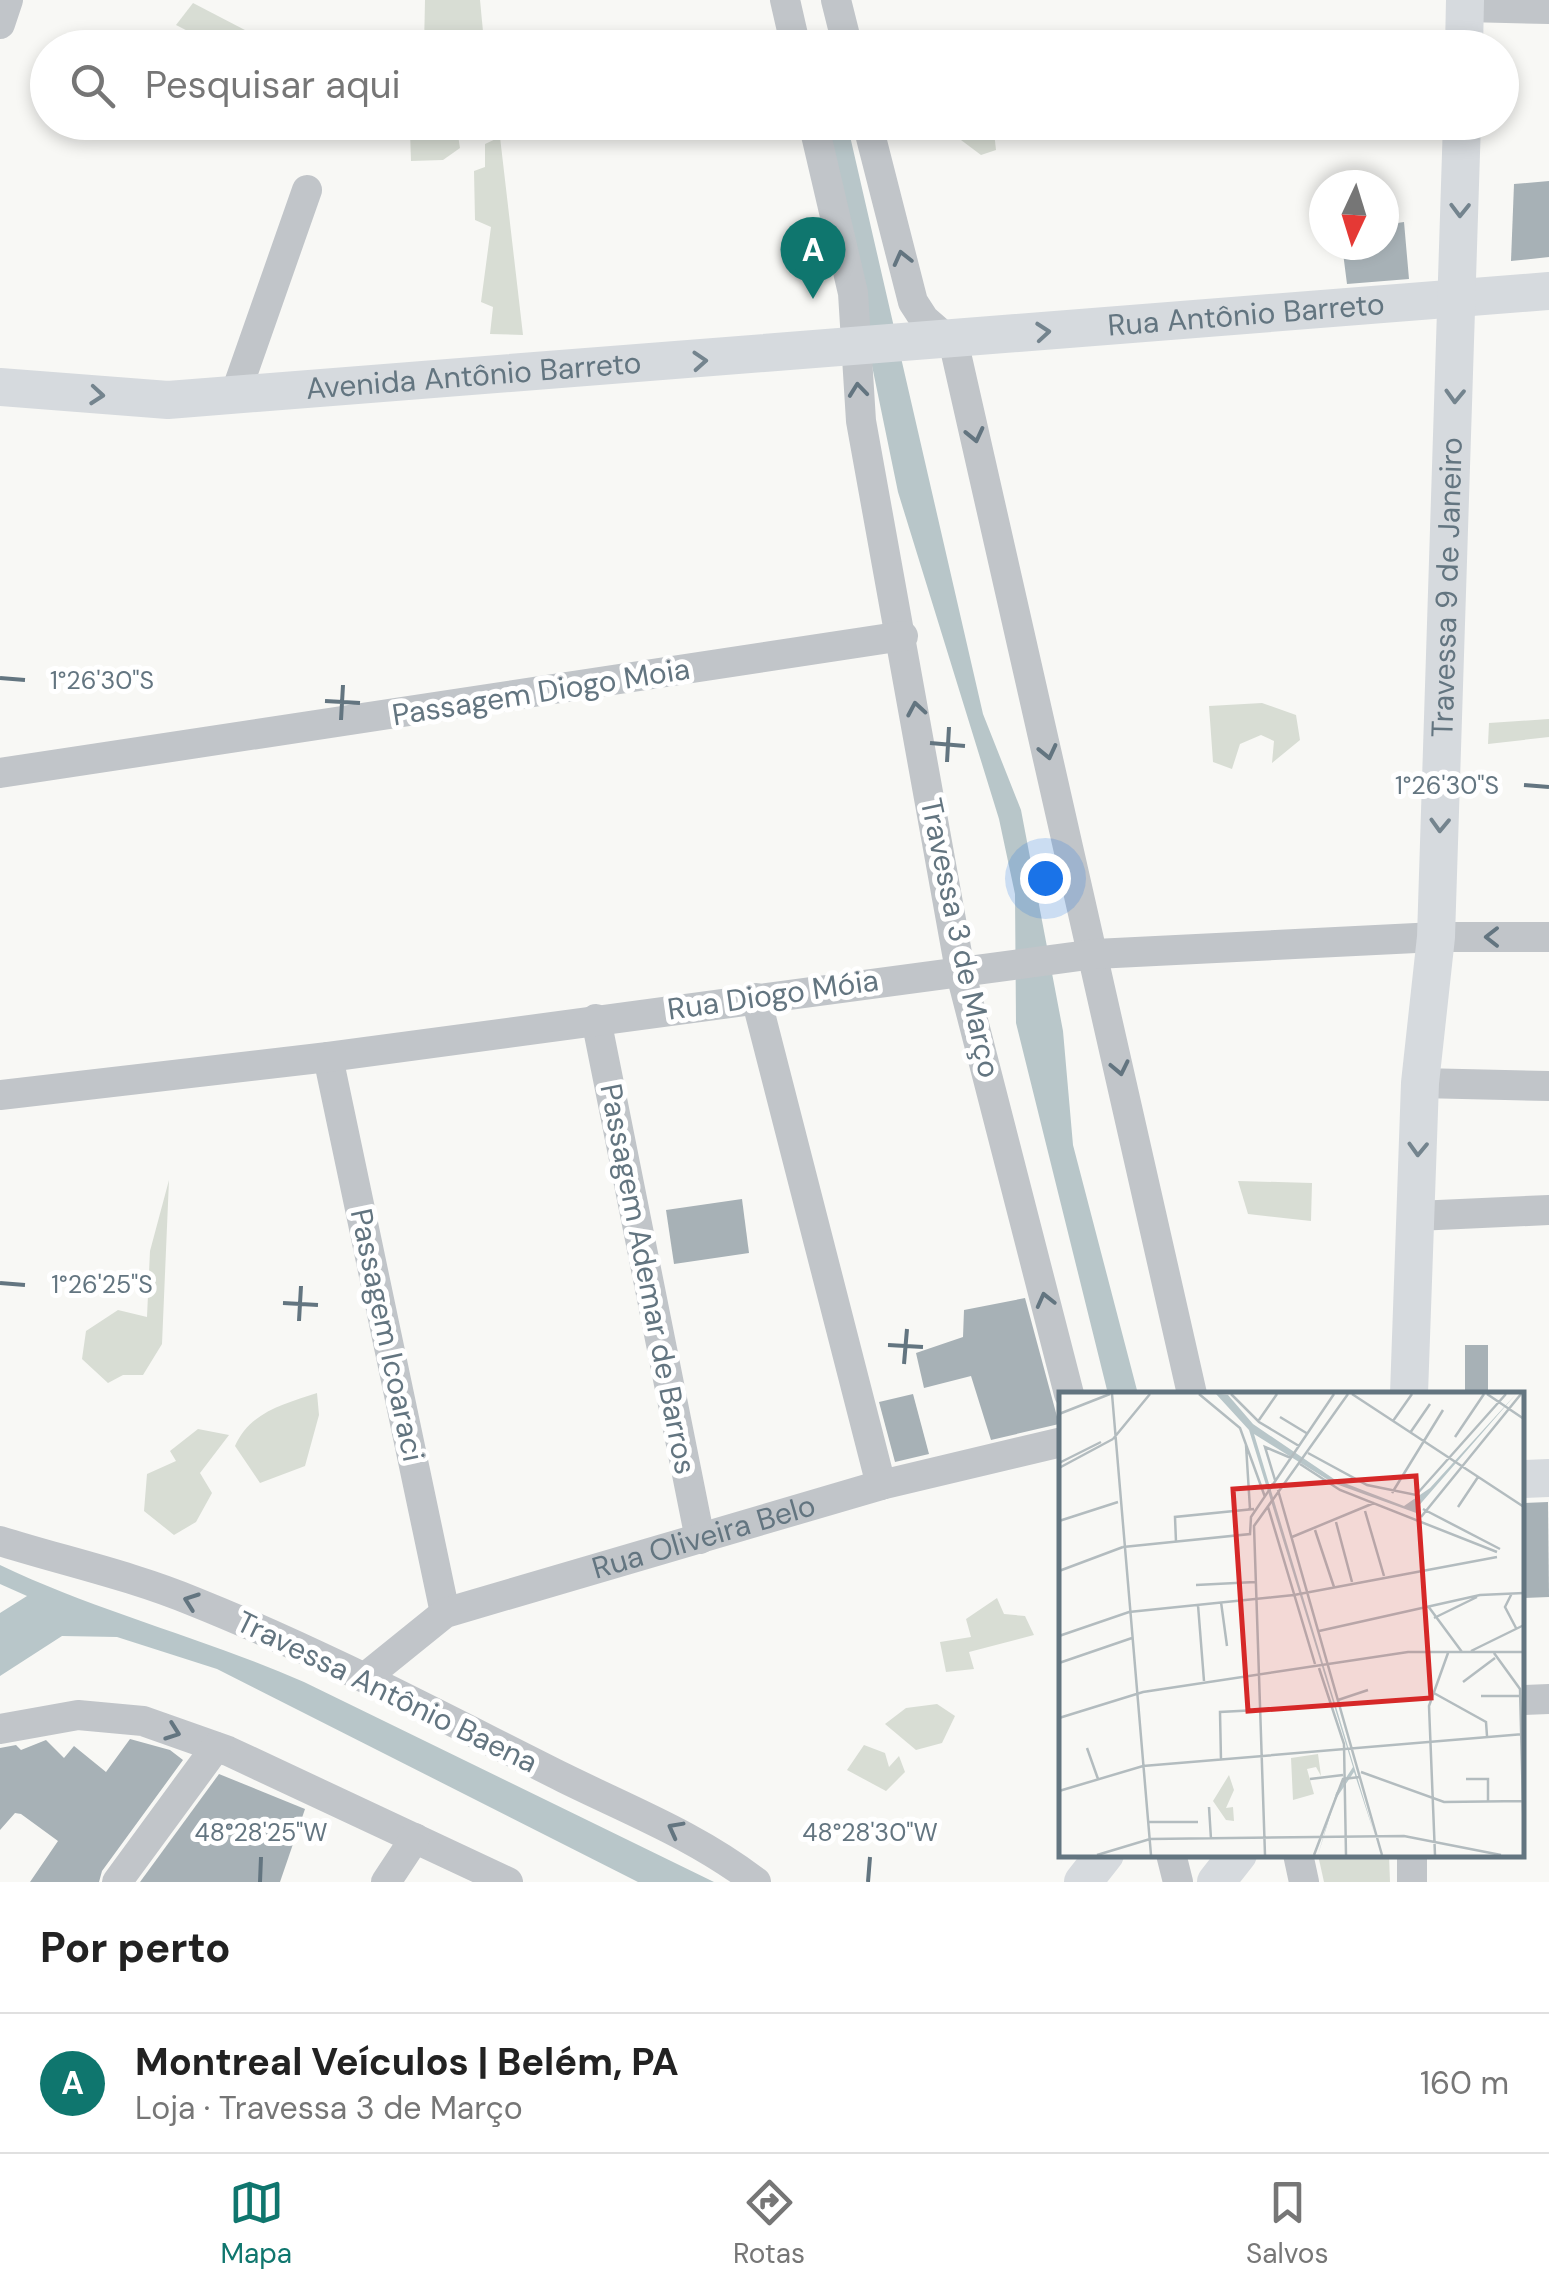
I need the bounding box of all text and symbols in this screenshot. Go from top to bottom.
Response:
search box [30,30,1519,140]
icon: search [65,58,120,113]
text: Pesquisar aqui [145,60,401,110]
north arrow [1309,170,1399,260]
one-way arrow [1449,204,1471,219]
pin: A [780,216,846,299]
one-way arrow [892,250,913,267]
street label: Rua Antônio Barreto [1106,284,1386,345]
one-way arrow [1035,322,1051,344]
street label: Avenida Antônio Barreto [304,343,643,408]
one-way arrow [693,350,709,372]
one-way arrow [848,381,869,397]
one-way arrow [90,383,106,405]
one-way arrow [1444,388,1465,404]
one-way arrow [963,426,984,443]
street label: Travessa 9 de Janeiro [1422,436,1471,738]
street label: Passagem Diogo Moia [389,649,693,734]
text: 1°26'30"S [50,664,154,697]
one-way arrow [906,701,927,718]
one-way arrow [1036,743,1057,760]
text: 1°26'30"S [1395,769,1499,802]
street label: Travessa 3 de Março [912,794,1009,1081]
one-way arrow [1429,818,1450,834]
your location [1020,853,1071,904]
one-way arrow [1484,926,1500,948]
street label: Rua Diogo Móia [665,960,881,1029]
one-way arrow [1108,1060,1129,1077]
street label: Passagem Ademar de Barros [591,1080,706,1478]
one-way arrow [1408,1142,1429,1158]
street label: Passagem Icoaraci [342,1205,433,1465]
text: 1°26'25"S [51,1268,153,1301]
one-way arrow [1035,1292,1056,1309]
inset map [1059,1392,1524,1857]
street label: Rua Oliveira Belo [587,1485,820,1588]
one-way arrow [184,1592,201,1613]
street label: Travessa Antônio Baena [230,1602,544,1781]
one-way arrow [164,1720,181,1741]
text: 48°28'25"W [195,1816,327,1849]
text: 48°28'30"W [802,1816,938,1849]
one-way arrow [667,1821,685,1841]
text: Por perto [40,1920,231,1975]
text: Montreal Veículos | Belém, PA [135,2037,679,2087]
text: A [61,2062,84,2104]
text: 160 m [1420,2062,1509,2104]
text: Loja · Travessa 3 de Março [135,2087,523,2129]
tab: Mapa [220,2175,292,2272]
tab: Rotas [733,2175,805,2272]
tab: Salvos [1246,2175,1329,2272]

